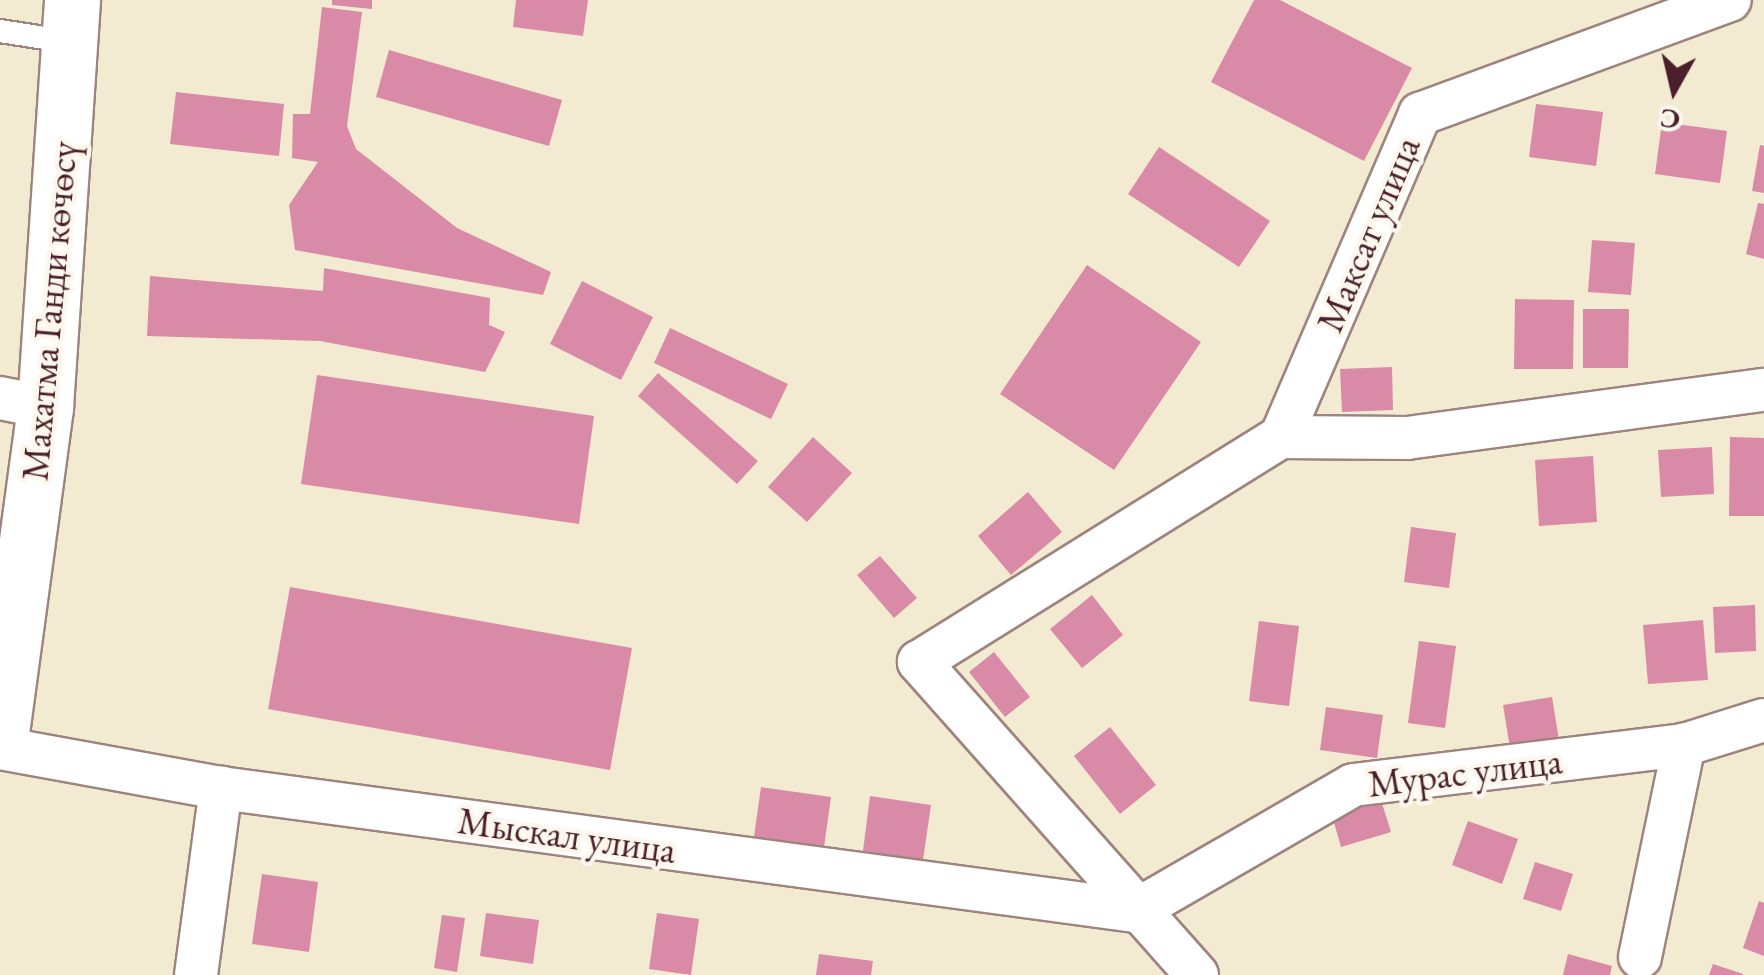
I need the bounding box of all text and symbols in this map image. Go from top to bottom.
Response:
north arrow [1624,40,1724,140]
text: С [1657,101,1682,139]
street label: Максат улица [1306,129,1430,339]
street label: Махатма Ганди көчөсү [11,139,87,483]
street label: Мурас улица [1365,737,1565,807]
street label: Мыскал улица [455,797,679,873]

